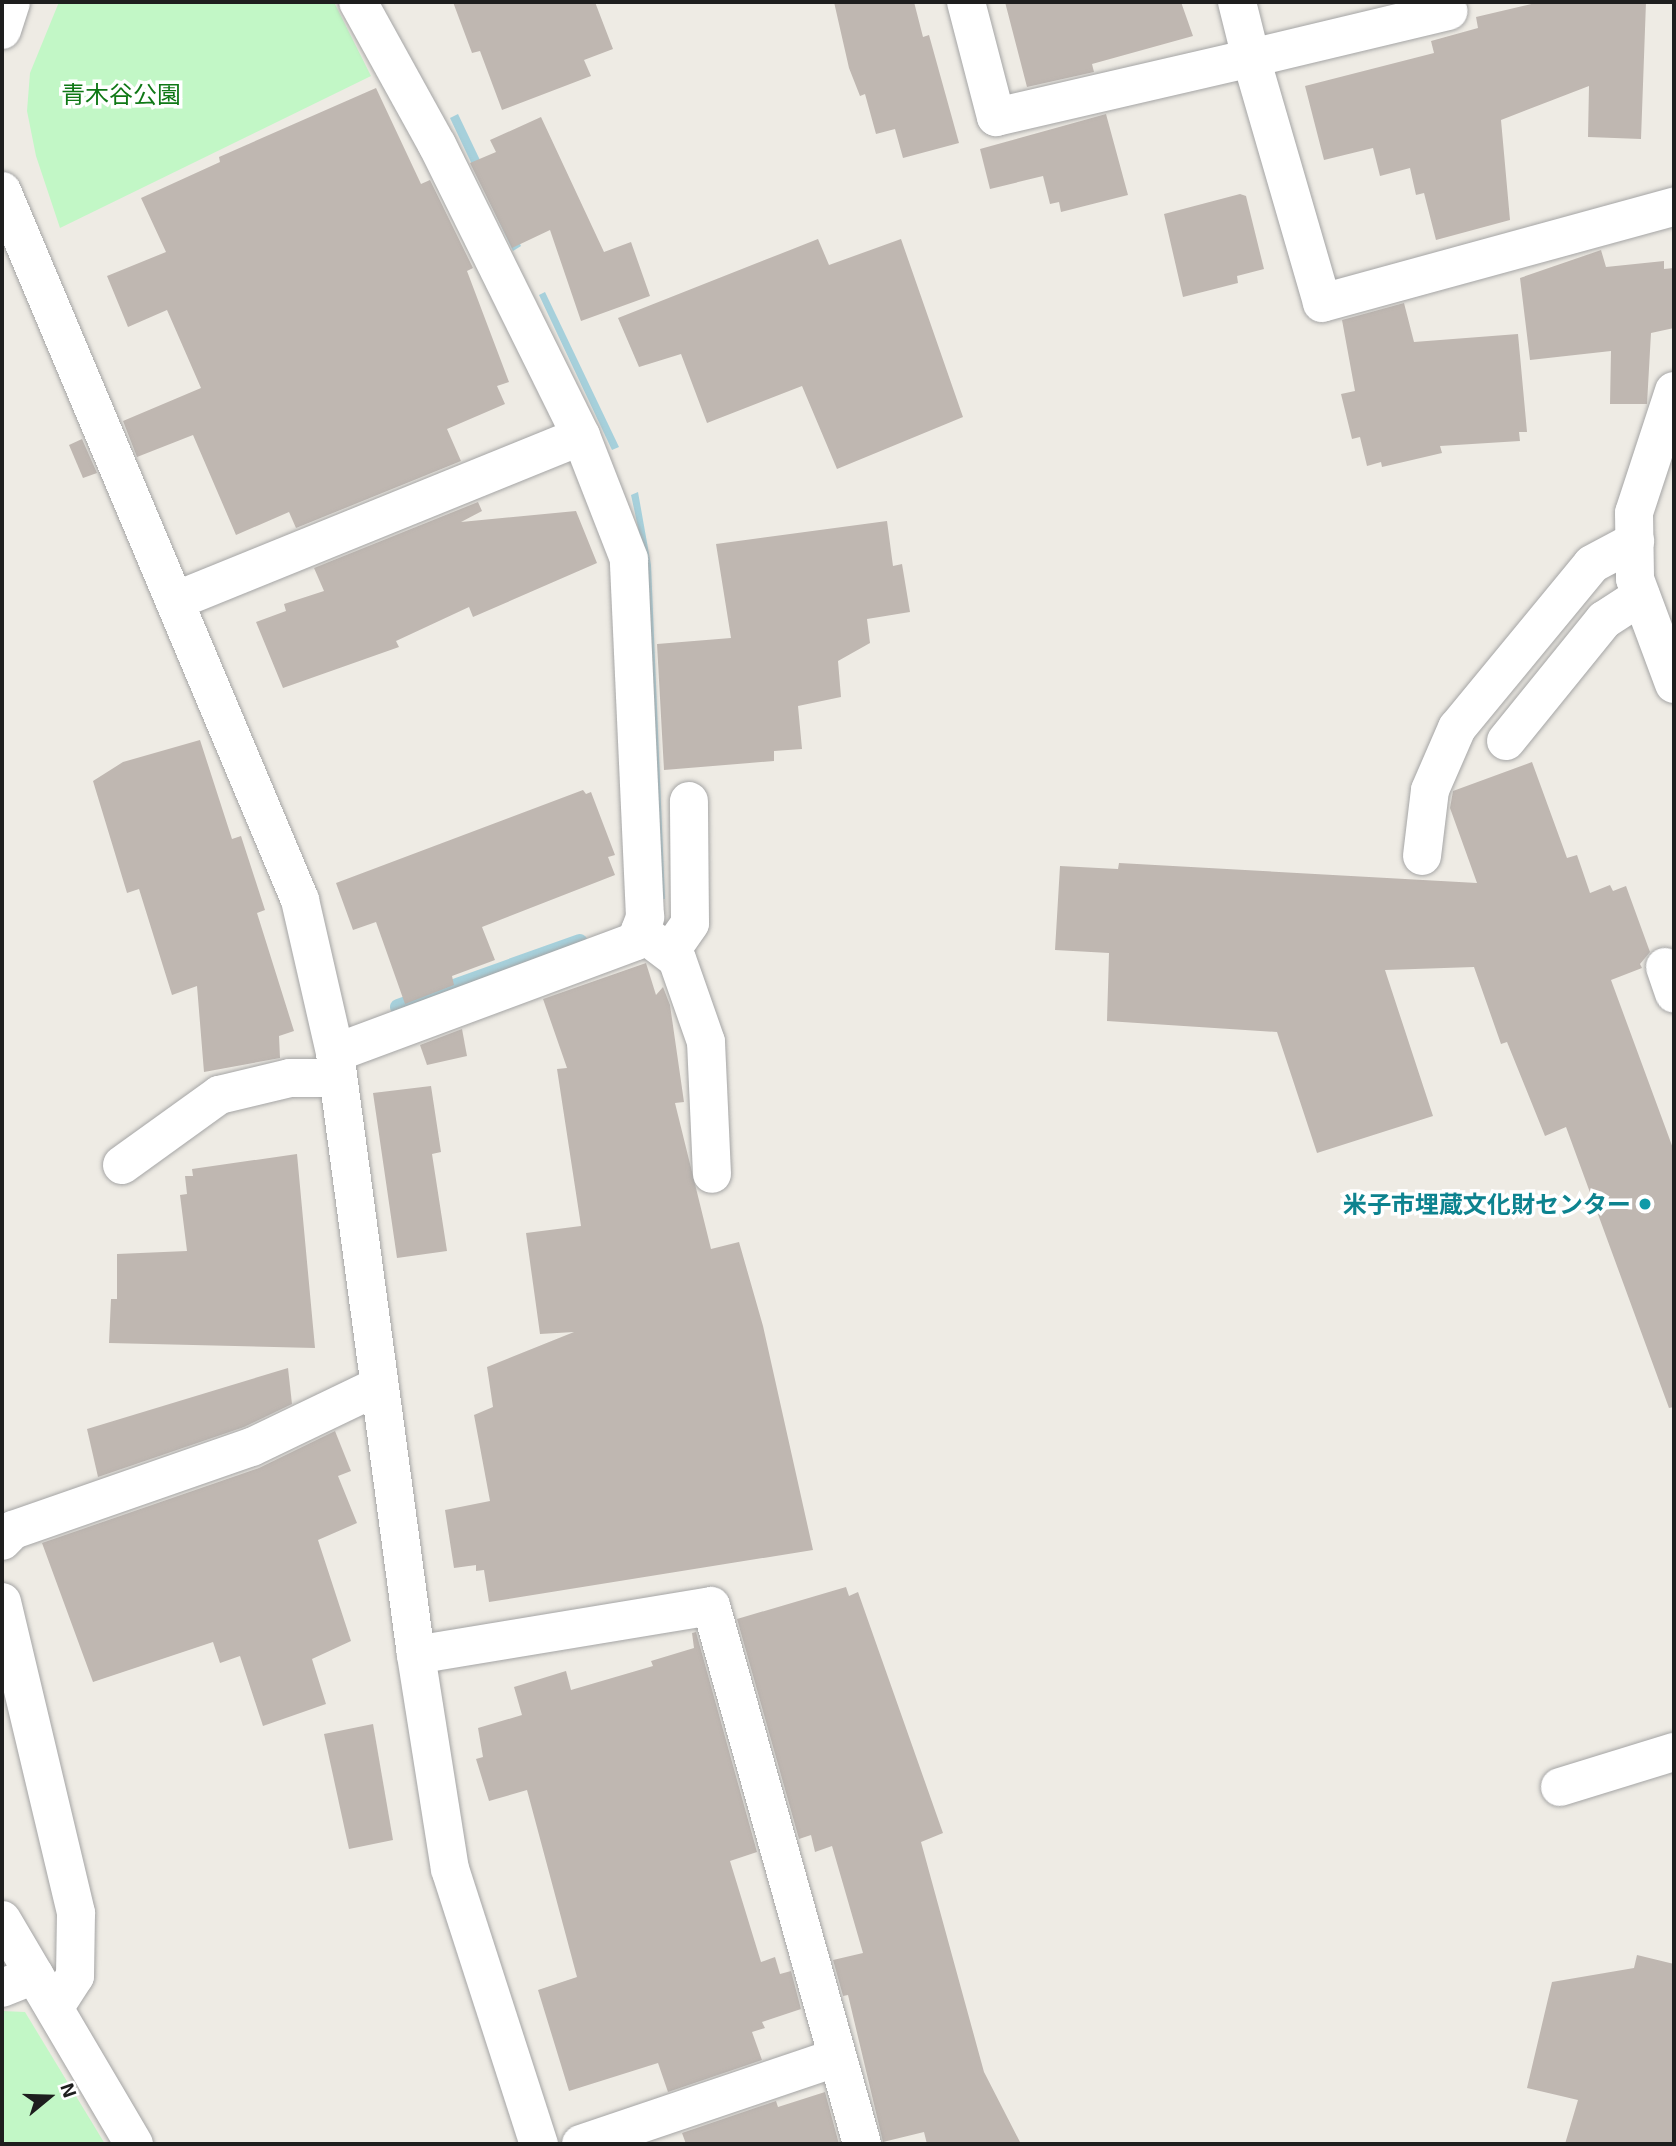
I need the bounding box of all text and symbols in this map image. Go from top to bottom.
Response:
park label: 青木谷公園 [61,80,181,108]
place label: 米子市埋蔵文化財センター [1343,1190,1631,1218]
marker: 米子市埋蔵文化財センター [1637,1196,1653,1212]
north arrow [14,2062,84,2132]
text: N [56,2080,82,2100]

